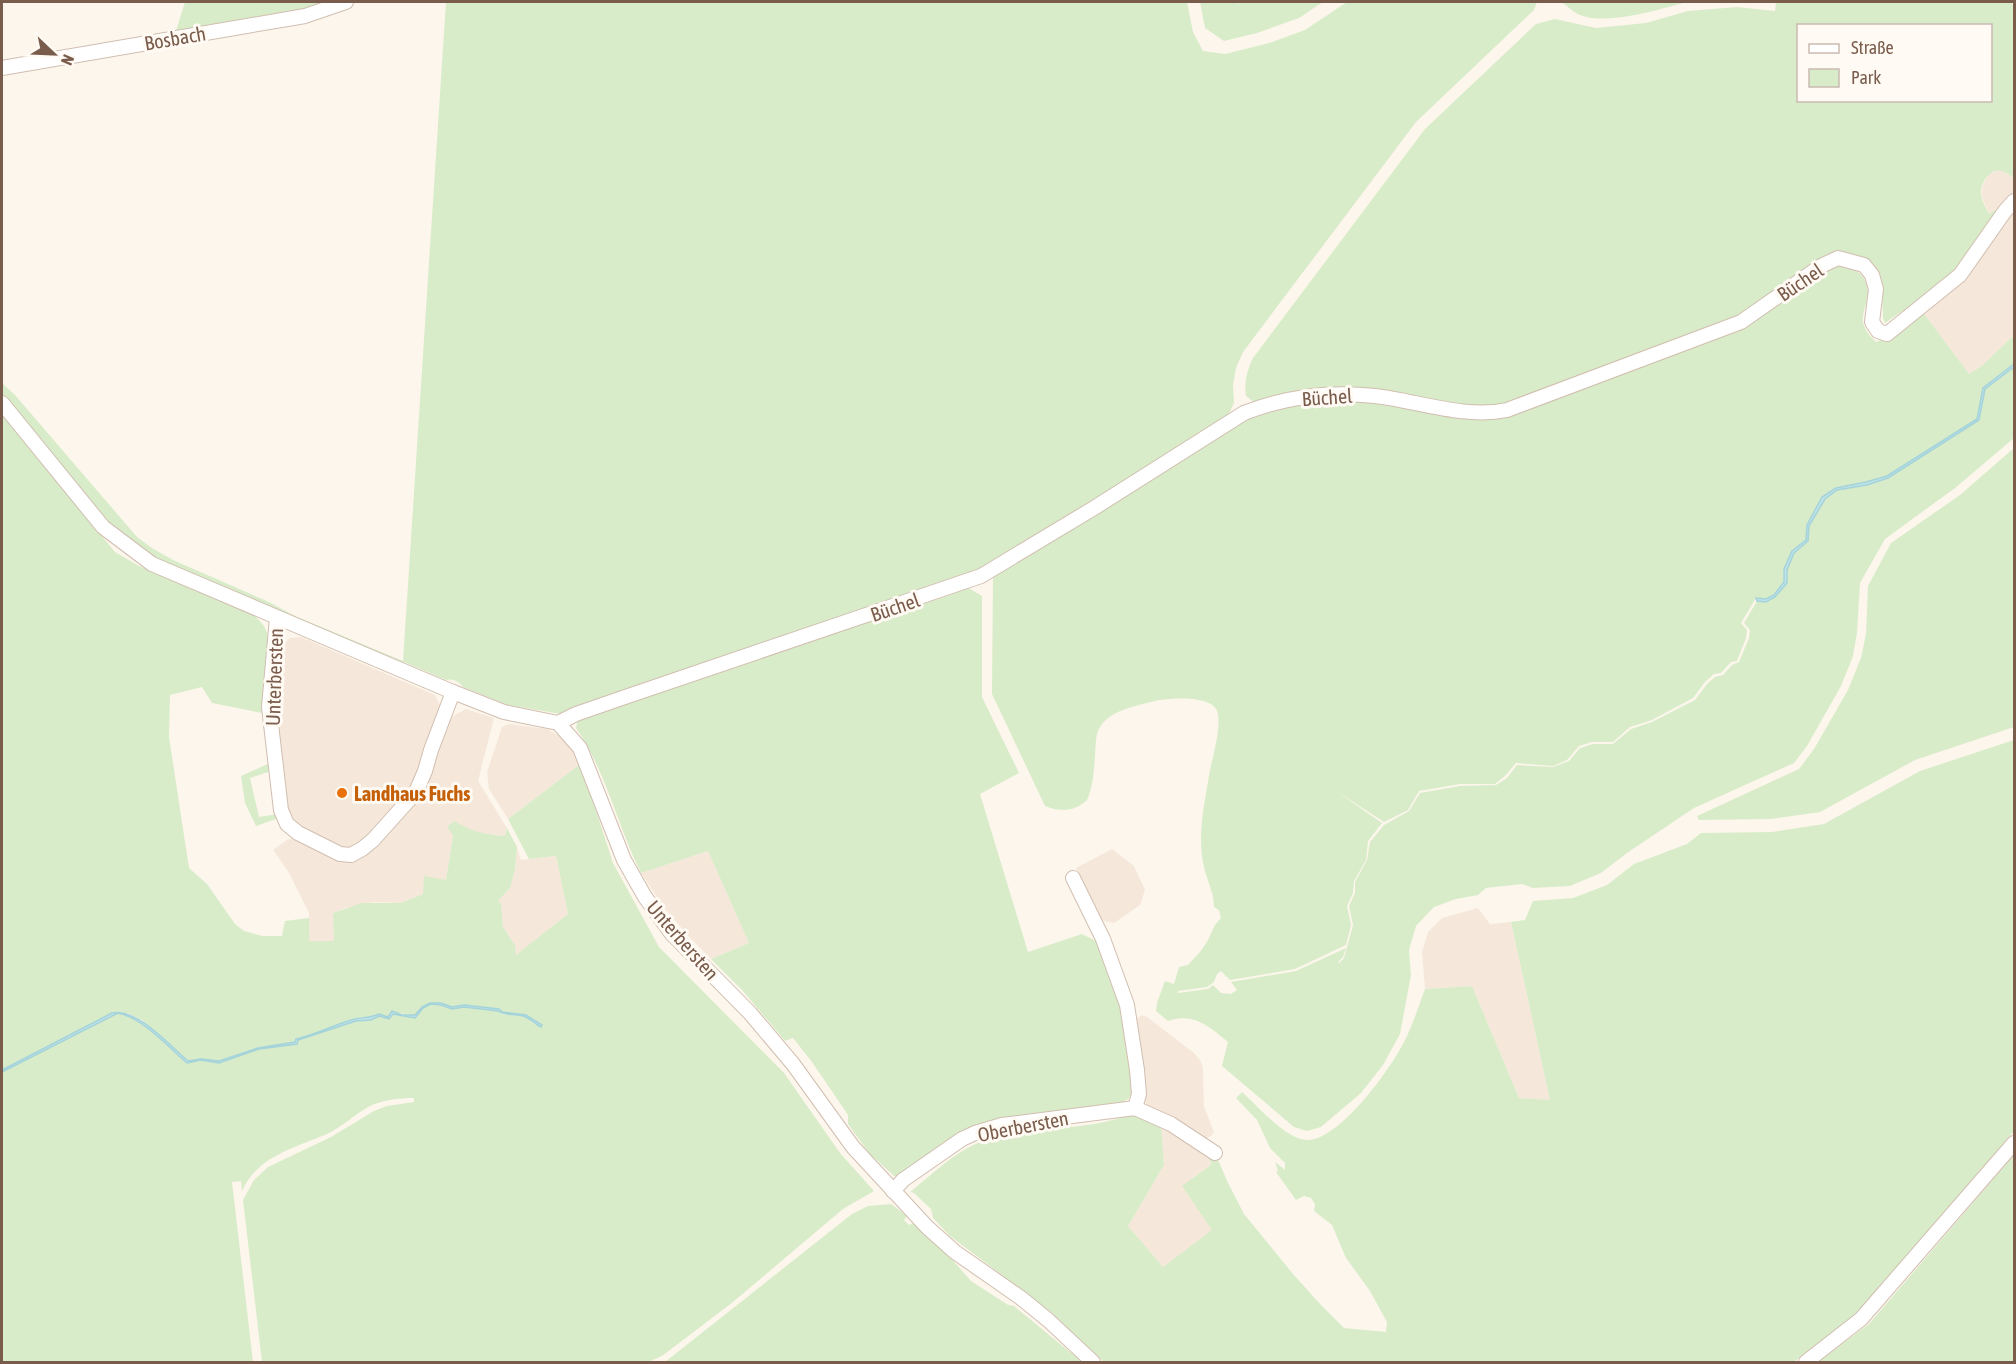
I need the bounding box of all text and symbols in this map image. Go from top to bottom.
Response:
street label: Bosbach [143,21,207,55]
north arrow [24,24,84,84]
legend [1797,24,1992,102]
text: Straße [1851,37,1894,58]
text: N [58,52,78,68]
text: Park [1851,67,1881,88]
street label: Büchel [1773,258,1828,306]
street label: Büchel [1301,384,1354,410]
street label: Büchel [867,588,923,626]
street label: Unterbersten [261,628,287,726]
place label: Landhaus Fuchs [354,782,470,805]
marker: Landhaus Fuchs [335,786,349,800]
street label: Unterbersten [642,896,724,984]
street label: Oberbersten [976,1106,1070,1146]

